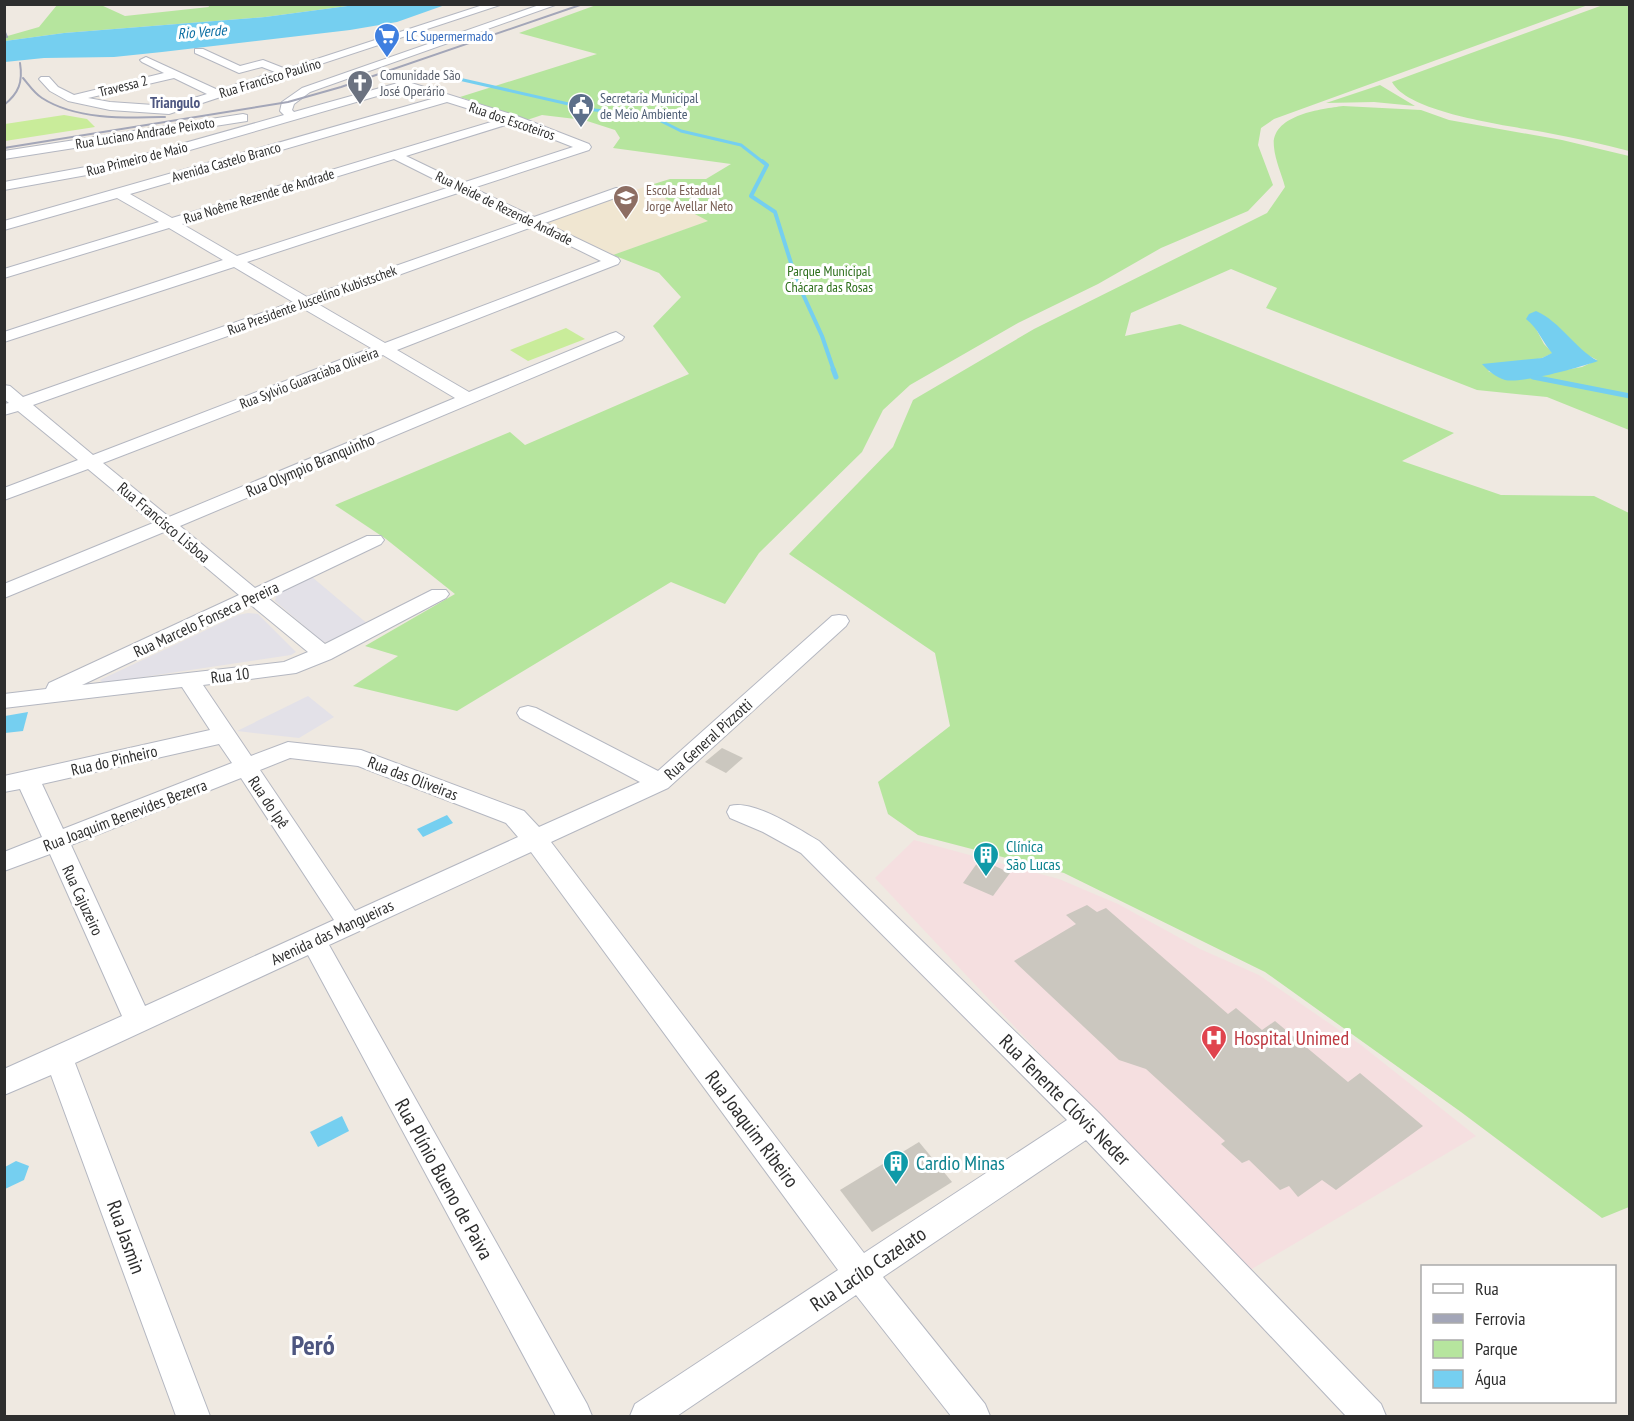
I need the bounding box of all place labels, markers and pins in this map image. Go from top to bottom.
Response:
supermarket icon: LC Supermermado [372,21,402,59]
place label: LC Supermermado [406,27,493,45]
place label: Comunidade São José Operário [379,66,461,100]
church icon: Comunidade São José Operário [345,68,375,106]
place label: Secretaria Municipal de Meio Ambiente [600,89,699,123]
public building icon: Secretaria Municipal de Meio Ambiente [566,91,596,129]
place label: Escola Estadual Jorge Avellar Neto [645,181,733,215]
school or university icon: Escola Estadual Jorge Avellar Neto [611,183,641,221]
place label: Clínica São Lucas [1006,836,1060,874]
building icon: Clínica São Lucas [971,840,1001,878]
hospital icon: Hospital Unimed [1199,1023,1229,1061]
place label: Hospital Unimed [1234,1025,1349,1051]
building icon: Cardio Minas [881,1148,911,1186]
place label: Cardio Minas [916,1150,1005,1176]

